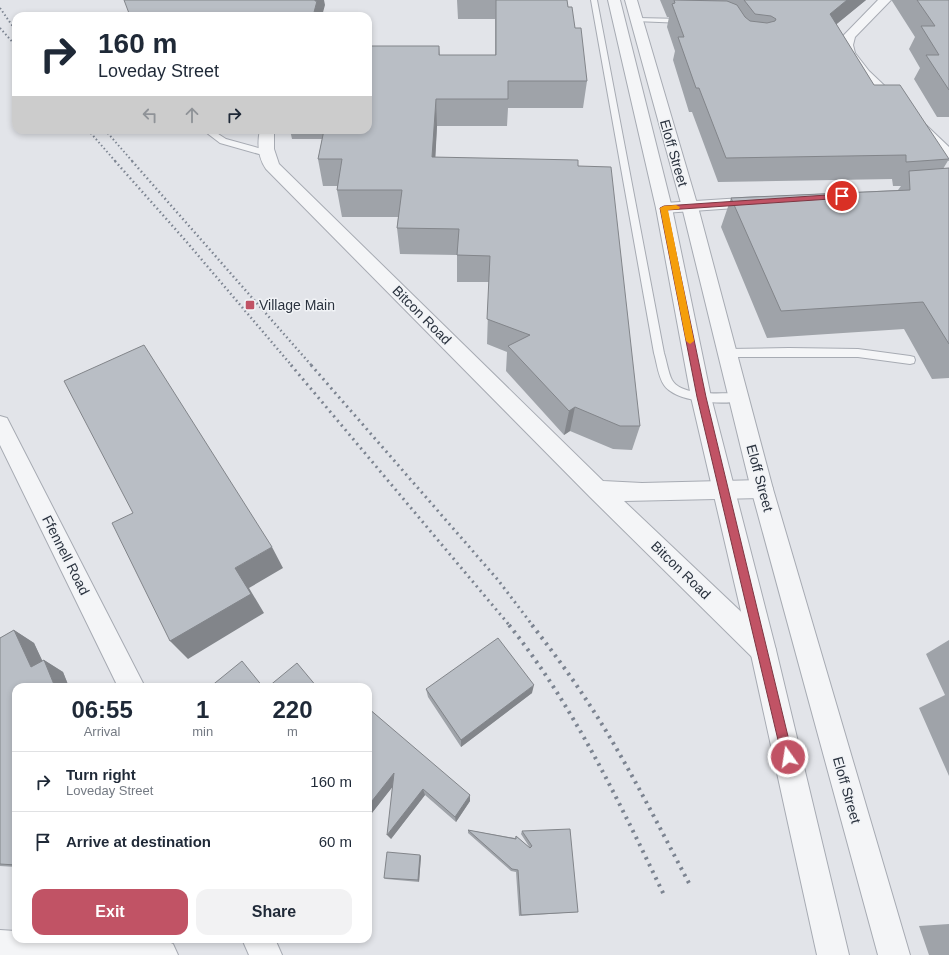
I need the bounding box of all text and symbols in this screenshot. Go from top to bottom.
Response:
icon: right [32,28,84,80]
text: 160 m [98,28,177,59]
text: Loveday Street [98,61,219,81]
icon: left [139,104,161,126]
icon: ahead [181,104,203,126]
icon: right [223,104,245,126]
street label: Eloff Street [657,118,691,188]
pin [825,179,859,213]
icon: arrive [831,185,853,207]
street label: Bitcon Road [389,282,455,348]
place label: Village Main [259,297,335,313]
marker: Village Main [244,299,256,311]
street label: Eloff Street [743,443,777,513]
street label: Ffennell Road [39,513,93,597]
street label: Bitcon Road [648,538,714,602]
text: 06:55 [71,696,133,723]
text: 1 [196,696,209,723]
text: 220 [273,696,313,723]
text: Arrival [84,724,121,739]
text: min [192,724,213,739]
text: m [287,724,298,739]
position arrow [767,736,809,778]
street label: Eloff Street [830,755,864,825]
text: Turn right [66,766,136,783]
icon: right [32,771,54,793]
text: 160 m [310,773,352,790]
text: Loveday Street [66,783,153,798]
icon: arrive [32,831,54,853]
text: Arrive at destination [66,833,211,850]
text: 60 m [319,833,352,850]
button: Exit [32,889,188,935]
button: Share [196,889,352,935]

